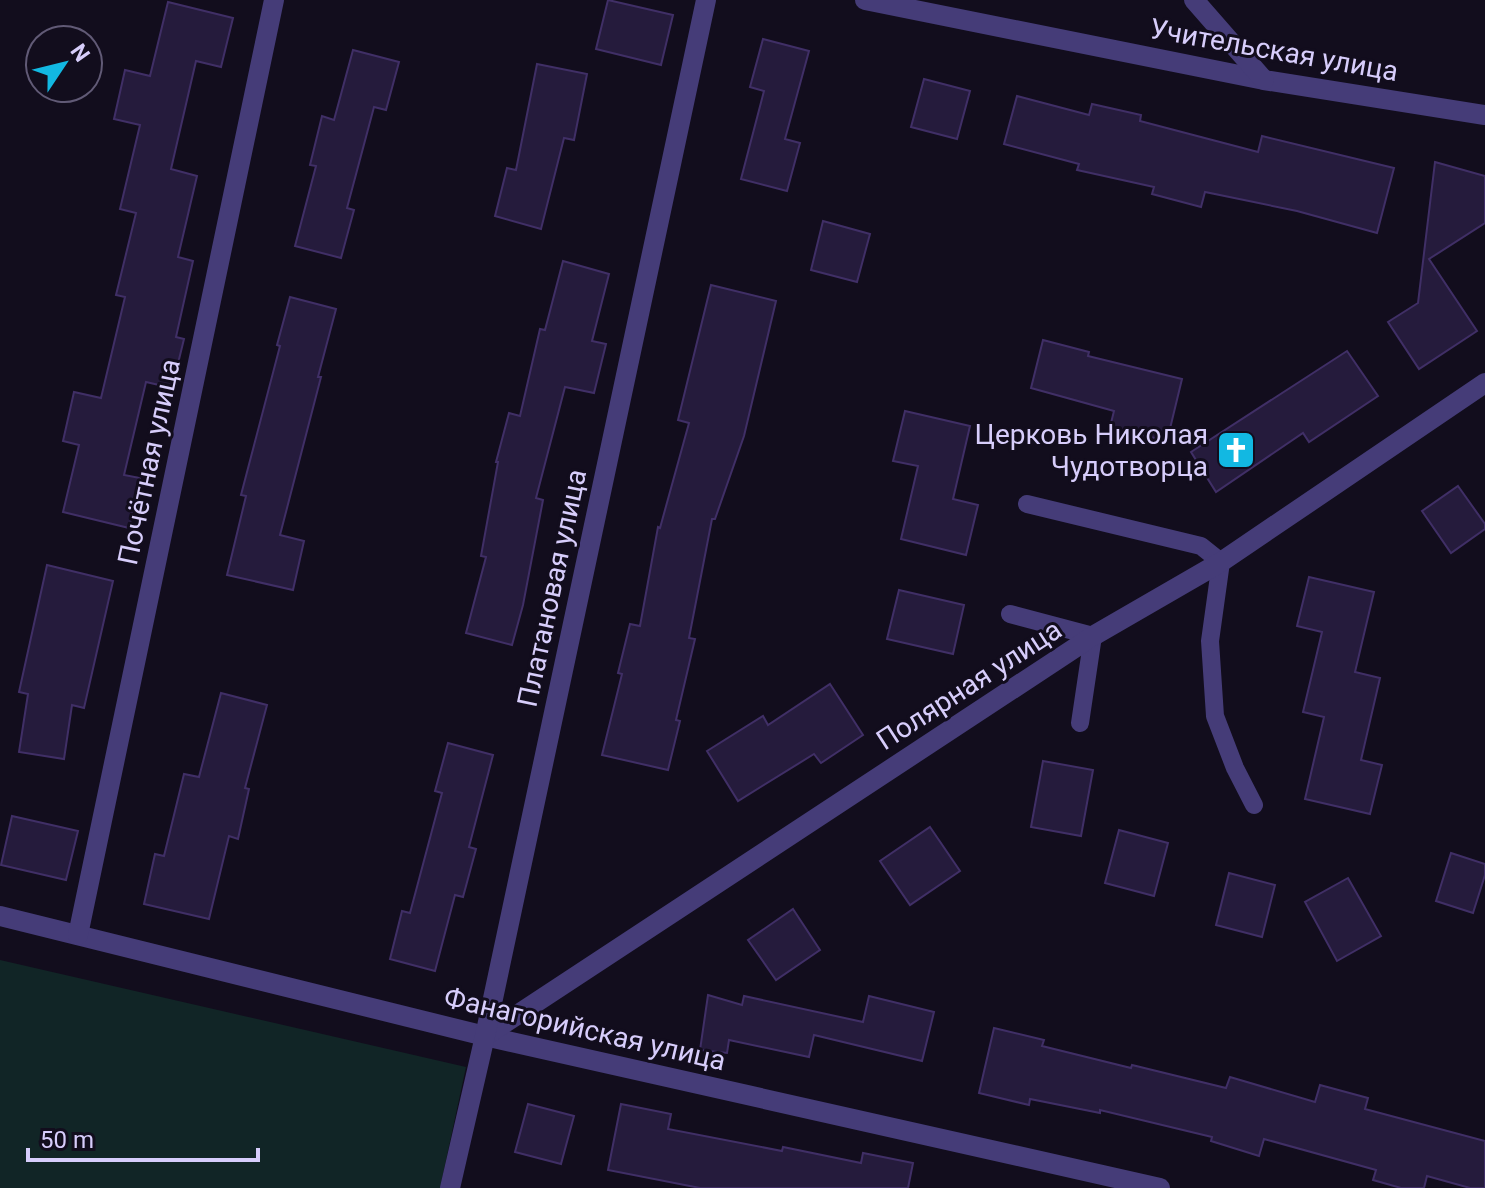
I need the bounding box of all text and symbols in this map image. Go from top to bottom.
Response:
street label: Учительская улица [1147,12,1401,88]
north arrow [24,24,104,104]
text: N [65,39,95,66]
street label: Почётная улица [111,356,187,568]
place label: Церковь Николая Чудотворца [974,418,1208,483]
church icon: Церковь Николая Чудотворца [1215,429,1257,471]
street label: Платановая улица [511,466,593,710]
street label: Полярная улица [870,613,1068,757]
street label: Фанагорийская улица [441,981,729,1077]
scale bar [28,1112,258,1162]
text: 50 m [40,1126,94,1154]

